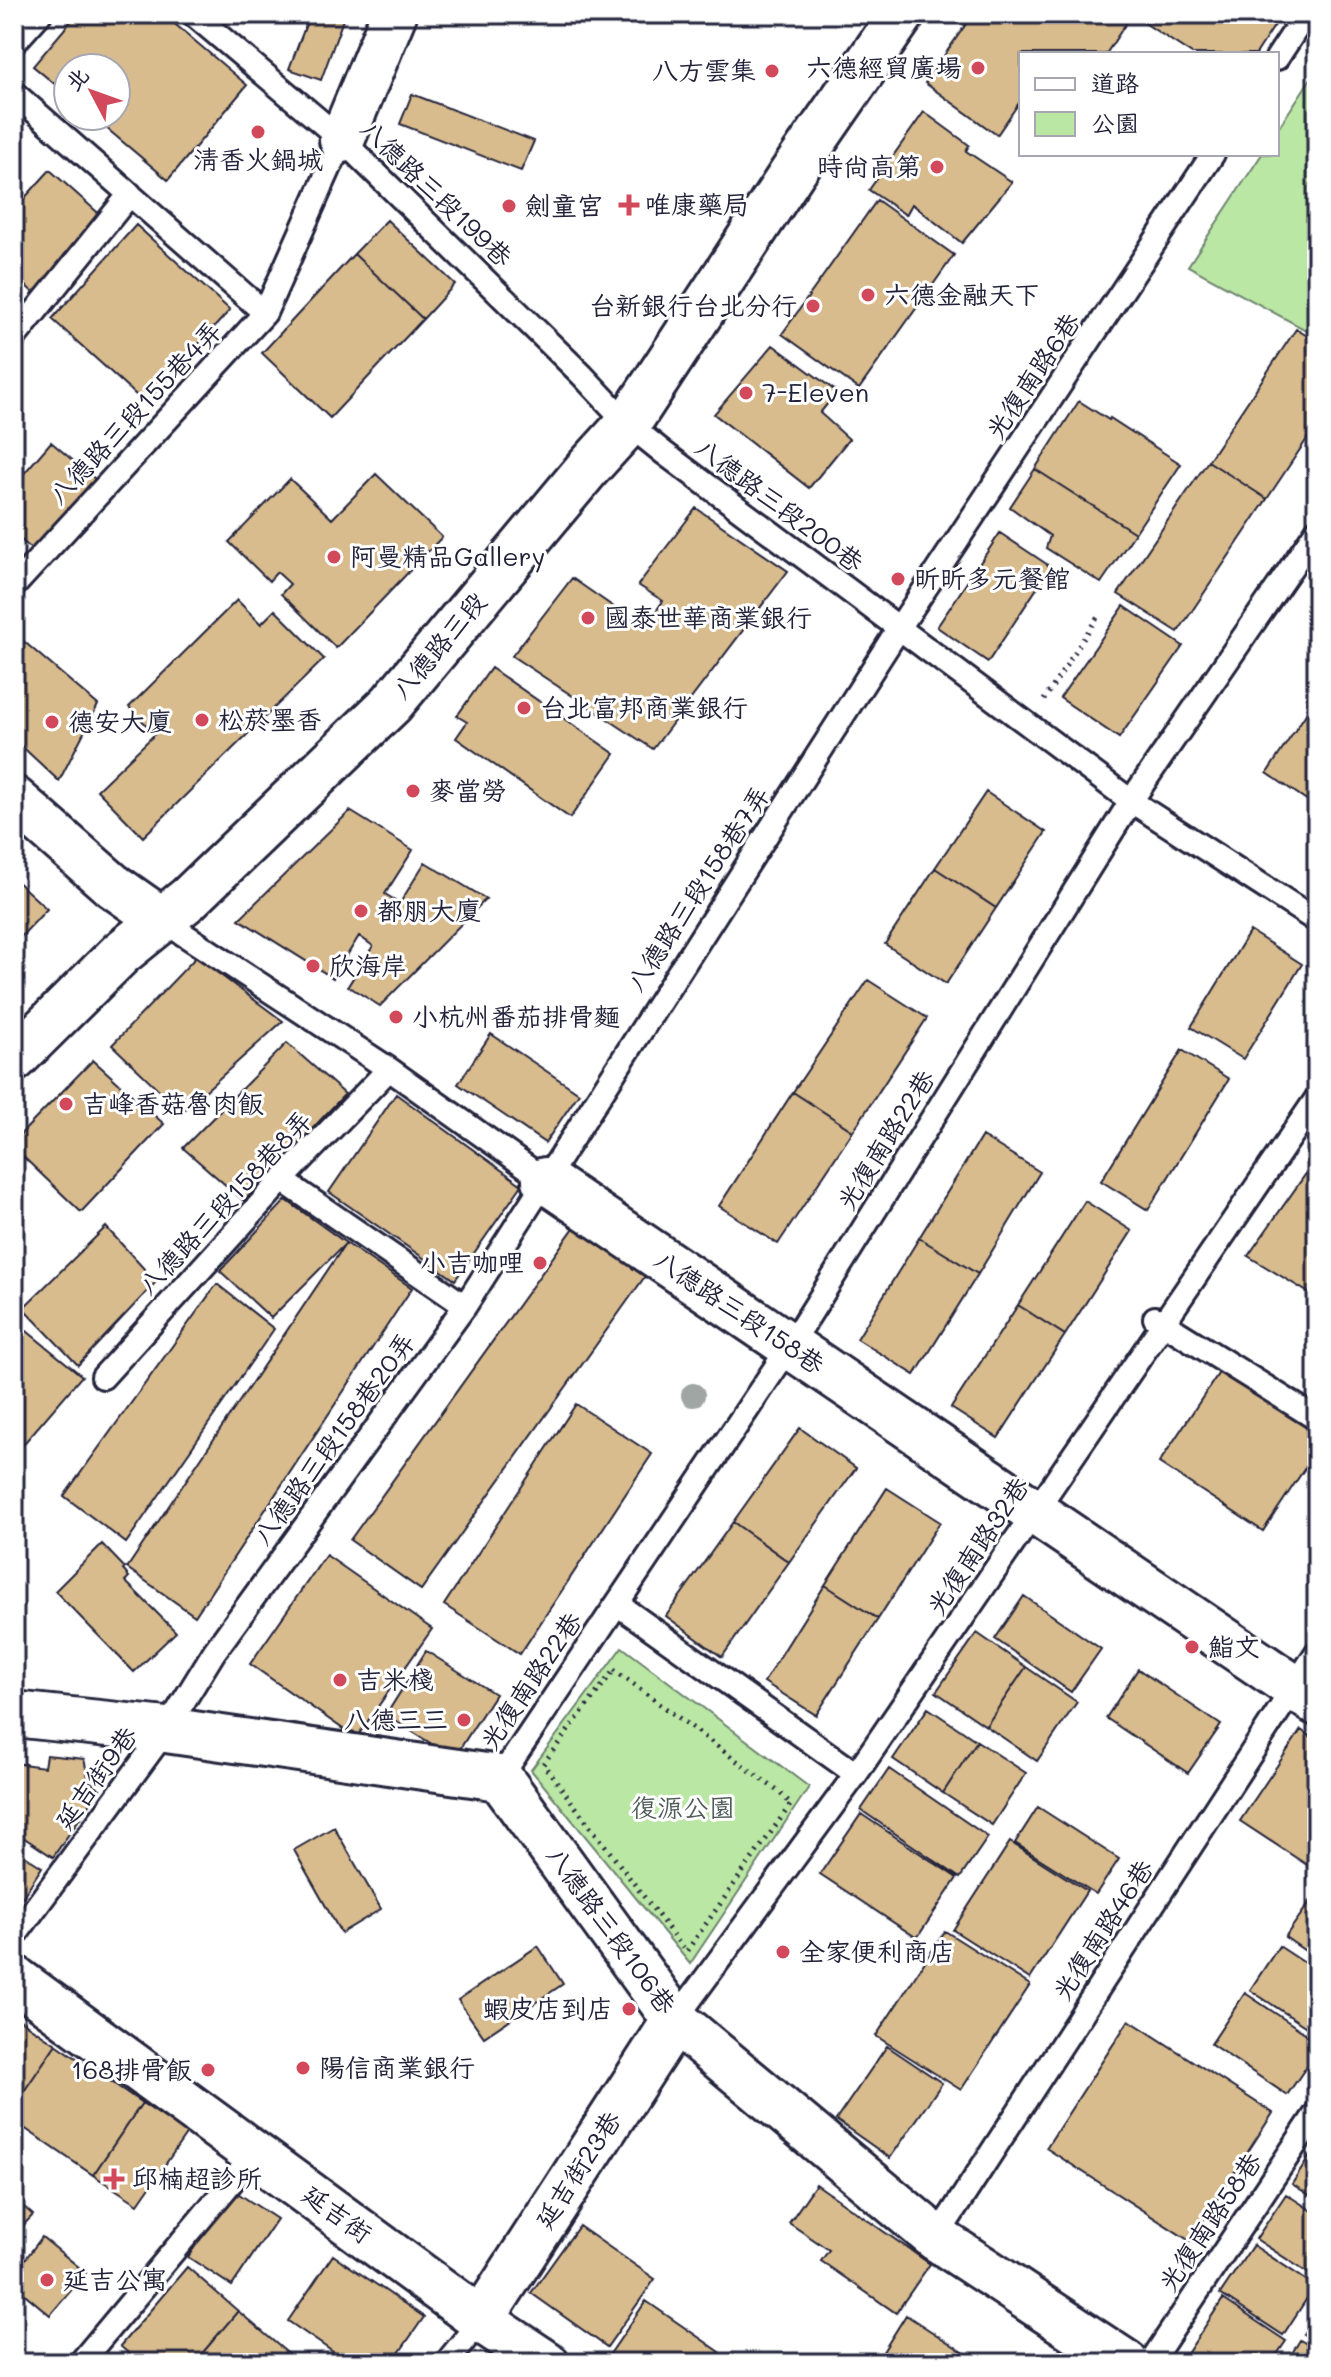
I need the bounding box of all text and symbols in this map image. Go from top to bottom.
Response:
place label: 六德經貿廣場 [806,50,962,84]
north arrow [52,52,132,132]
legend [1019,52,1279,156]
place label: 八方雲集 [652,53,756,87]
marker: 六德經貿廣場 [969,59,987,77]
text: 北 [58,61,95,96]
marker: 八方雲集 [763,62,781,80]
text: 道路 [1091,67,1139,98]
text: 公園 [1091,107,1139,138]
street label: 八德路三段199巷 [354,111,520,273]
marker: 清香火鍋城 [249,123,267,141]
place label: 清香火鍋城 [193,142,323,176]
place label: 時尚高第 [817,149,921,183]
marker: 時尚高第 [928,158,946,176]
place label: 唯康藥局 [645,187,749,221]
place label: 劍童宮 [525,188,603,222]
marker: 唯康藥局 [620,196,638,214]
marker: 劍童宮 [500,197,518,215]
place label: 六德金融天下 [884,277,1040,311]
marker: 六德金融天下 [859,286,877,304]
place label: 台新銀行台北分行 [589,288,797,322]
marker: 台新銀行台北分行 [804,297,822,315]
street label: 光復南路6巷 [977,306,1087,445]
street label: 八德路三段155巷4弄 [40,313,228,511]
place label: 7-Eleven [762,375,869,409]
marker: 7-Eleven [737,384,755,402]
street label: 八德路三段200巷 [688,430,871,579]
place label: 阿曼精品Gallery [350,539,545,573]
marker: 阿曼精品Gallery [325,548,343,566]
place label: 昕昕多元餐館 [914,561,1070,595]
marker: 昕昕多元餐館 [889,570,907,588]
street label: 八德路三段 [383,585,493,706]
place label: 國泰世華商業銀行 [604,600,812,634]
marker: 國泰世華商業銀行 [579,609,597,627]
place label: 台北富邦商業銀行 [540,690,748,724]
marker: 台北富邦商業銀行 [515,699,533,717]
place label: 松菸墨香 [218,702,322,736]
place label: 德安大廈 [68,704,172,738]
marker: 松菸墨香 [193,711,211,729]
marker: 德安大廈 [43,713,61,731]
place label: 麥當勞 [429,773,507,807]
street label: 八德路三段158巷7弄 [618,779,776,998]
marker: 麥當勞 [404,782,422,800]
place label: 都朋大廈 [377,893,481,927]
marker: 都朋大廈 [352,902,370,920]
place label: 欣海岸 [329,948,407,982]
marker: 欣海岸 [304,957,322,975]
place label: 小杭州番茄排骨麵 [412,999,620,1033]
marker: 小杭州番茄排骨麵 [387,1008,405,1026]
street label: 光復南路22巷 [829,1063,942,1216]
place label: 吉峰香菇魯肉飯 [82,1086,264,1120]
marker: 吉峰香菇魯肉飯 [57,1095,75,1113]
street label: 八德路三段158巷8弄 [130,1103,319,1302]
street label: 八德路三段158巷 [648,1242,831,1381]
place label: 小吉咖哩 [420,1245,524,1279]
marker: 小吉咖哩 [531,1254,549,1272]
street label: 八德路三段158巷20弄 [244,1325,422,1552]
street label: 光復南路32巷 [918,1470,1036,1621]
street label: 光復南路22巷 [472,1605,589,1756]
place label: 鮨文 [1208,1629,1260,1663]
marker: 鮨文 [1183,1638,1201,1656]
place label: 吉米棧 [356,1662,434,1696]
marker: 吉米棧 [331,1671,349,1689]
place label: 八德三三 [344,1702,448,1736]
marker: 八德三三 [455,1711,473,1729]
street label: 延吉街9巷 [46,1719,144,1836]
park label: 復源公園 [631,1790,735,1824]
street label: 八德路三段106巷 [539,1839,684,2020]
street label: 光復南路46巷 [1044,1853,1160,2006]
place label: 全家便利商店 [799,1934,955,1968]
marker: 全家便利商店 [774,1943,792,1961]
place label: 蝦皮店到店 [483,1991,613,2025]
marker: 蝦皮店到店 [620,2000,638,2018]
place label: 陽信商業銀行 [319,2050,475,2084]
place label: 168排骨飯 [71,2052,192,2086]
marker: 陽信商業銀行 [294,2059,312,2077]
marker: 168排骨飯 [199,2061,217,2079]
street label: 延吉街23巷 [526,2104,628,2235]
street label: 光復南路58巷 [1150,2145,1268,2298]
place label: 邱楠超診所 [132,2161,262,2195]
marker: 邱楠超診所 [103,2168,125,2190]
street label: 延吉街 [296,2177,379,2250]
place label: 延吉公寓 [63,2262,167,2296]
marker: 延吉公寓 [38,2271,56,2289]

